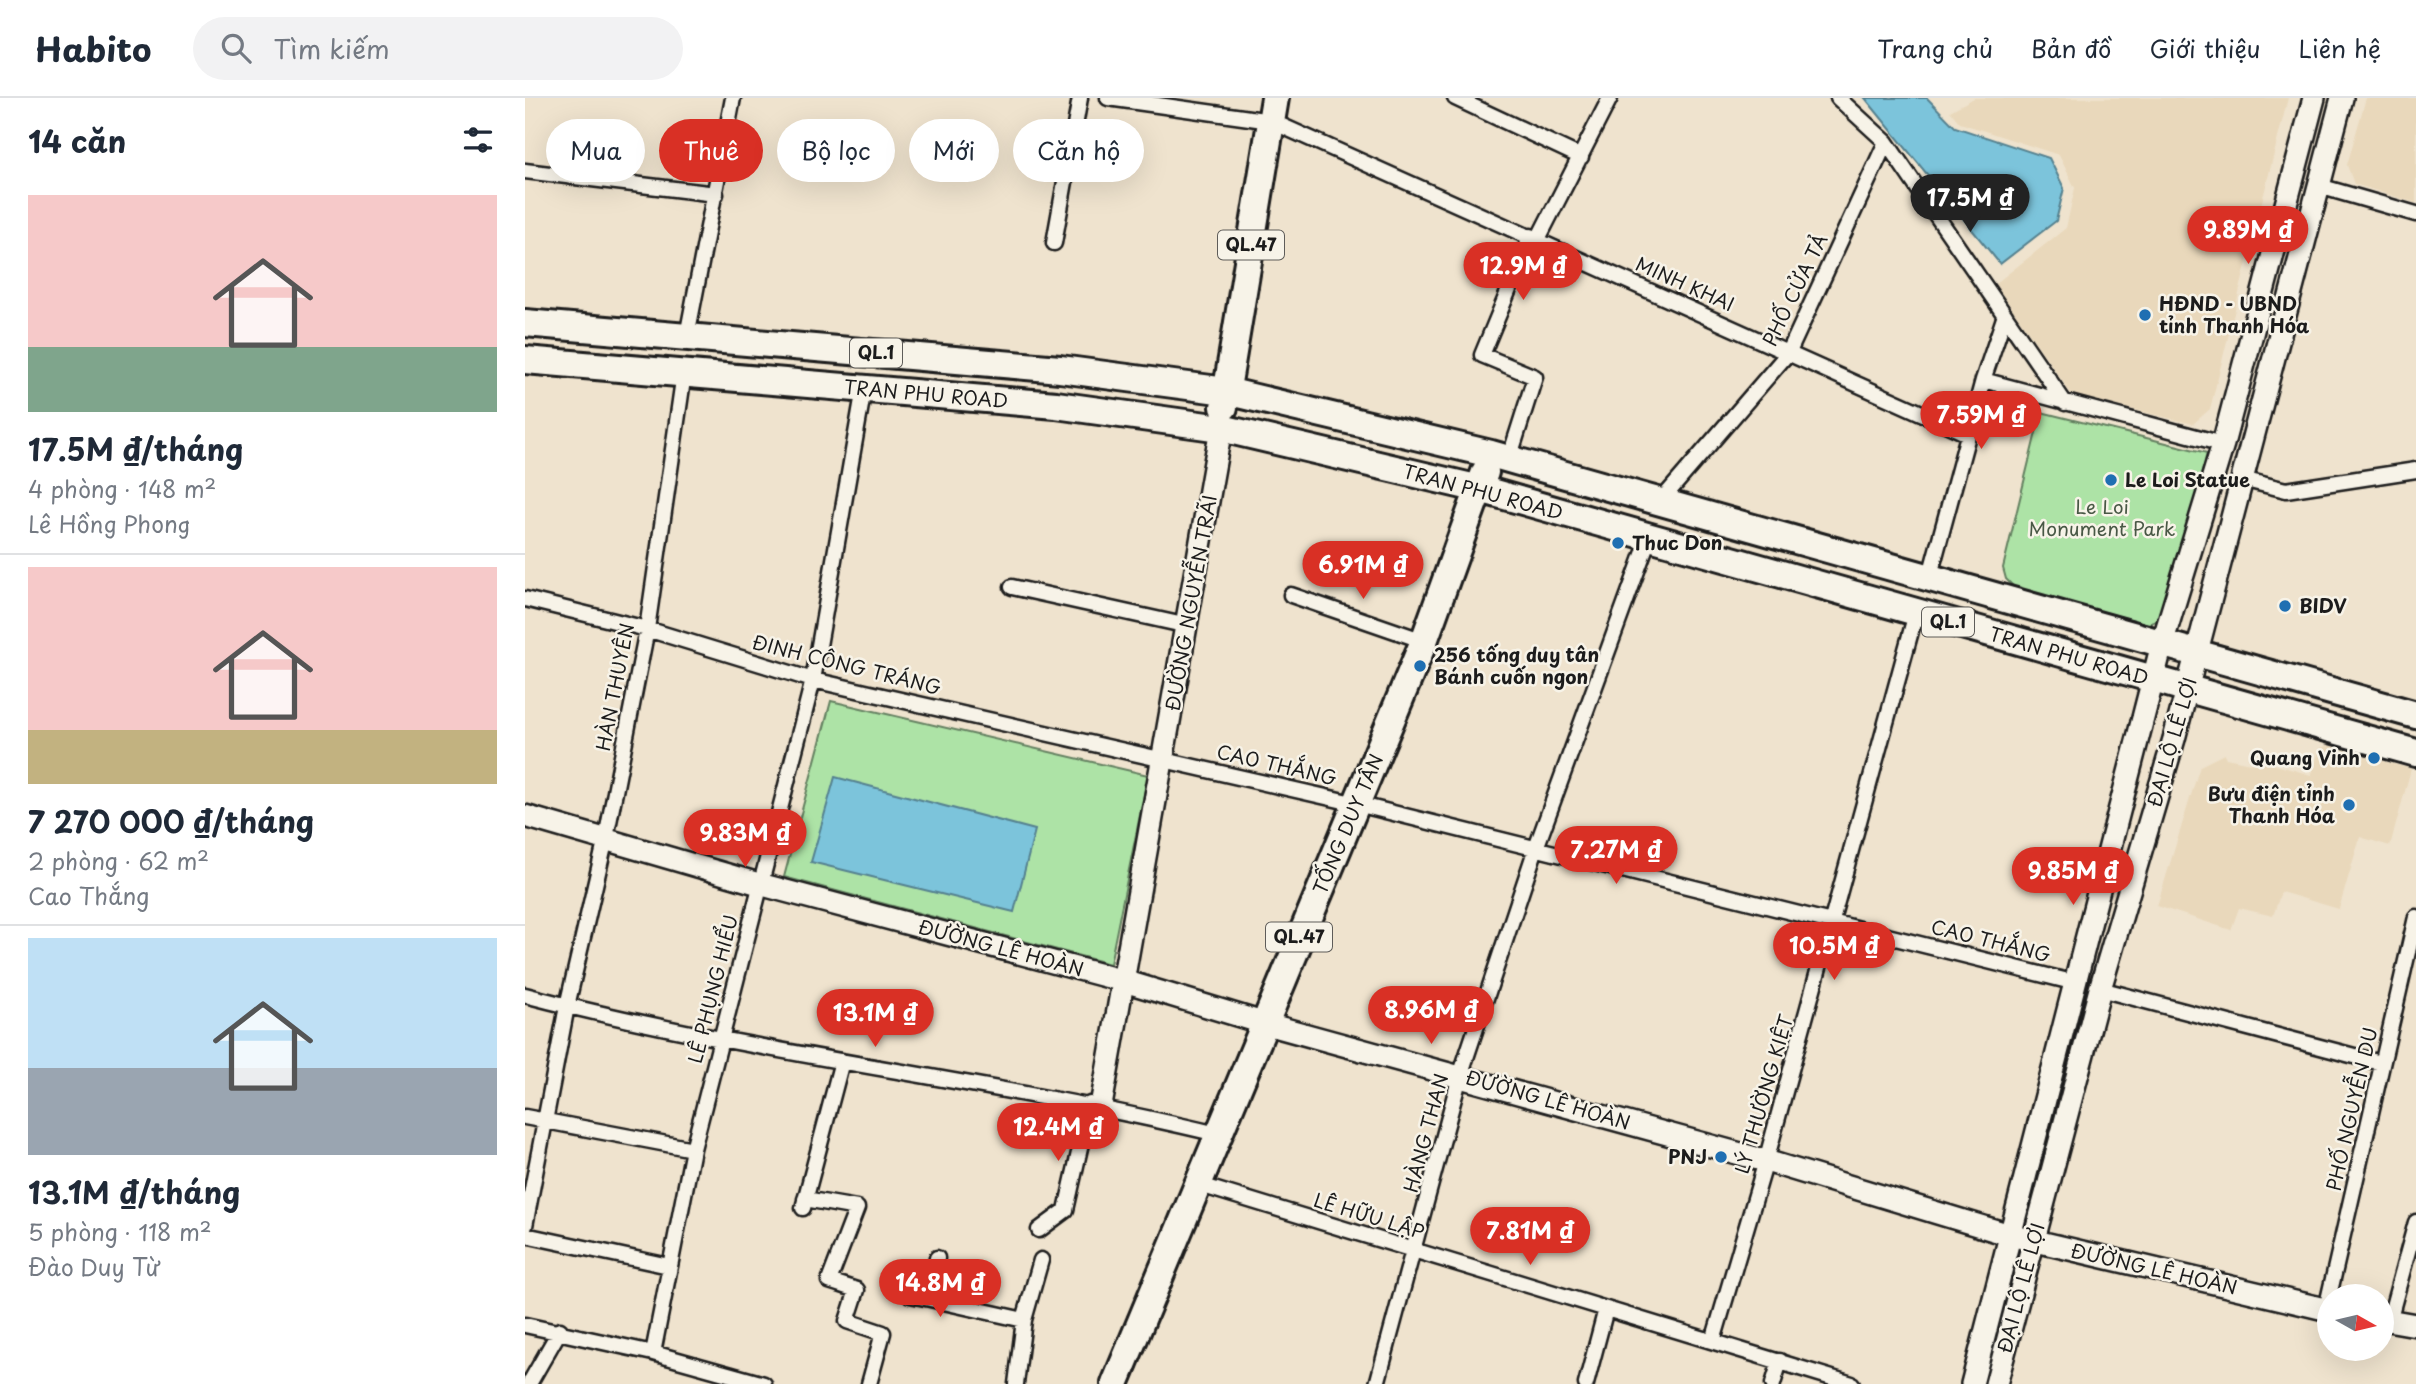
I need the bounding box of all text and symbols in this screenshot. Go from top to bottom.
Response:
search box [193,17,683,80]
text: Habito [35,23,151,73]
icon: search [217,29,255,67]
text: Tìm kiếm [273,29,390,68]
text: Trang chủ [1877,30,1993,66]
text: Bản đồ [2031,30,2111,66]
text: Giới thiệu [2149,30,2261,66]
text: Liên hệ [2299,30,2381,66]
text: 14 căn [28,118,126,163]
chip: Mua [546,119,645,182]
chip: Thuê [659,119,763,182]
chip: Bộ lọc [777,119,895,182]
chip: Mới [909,119,999,182]
chip: Căn hộ [1013,119,1144,182]
icon: filters [459,121,497,159]
pin: 17.5M ₫ [1905,174,2035,234]
text: 17.5M ₫ [1927,179,2013,214]
pin: 9.89M ₫ [2183,206,2313,266]
text: 9.89M ₫ [2203,211,2293,246]
street label: PHỐ CỬA TẢ [1755,229,1833,350]
road number: QL.47 [1218,230,1284,260]
icon: home [200,240,326,366]
pin: 12.9M ₫ [1458,242,1588,302]
text: 12.9M ₫ [1480,247,1566,282]
street label: MINH KHAI [1632,249,1739,317]
place label: HĐND - UBND tỉnh Thanh Hóa [2159,289,2309,339]
marker: HĐND - UBND tỉnh Thanh Hóa [2137,307,2153,323]
road number: QL.1 [850,339,902,368]
street label: TRAN PHU ROAD [843,372,1009,414]
pin: 7.59M ₫ [1916,392,2046,451]
text: 7.59M ₫ [1936,396,2026,431]
text: 17.5M ₫/tháng [28,426,243,471]
street label: TRAN PHU ROAD [1400,456,1566,526]
place label: Le Loi Statue [2125,465,2250,493]
text: 4 phòng · 148 m² [28,471,216,506]
marker: Le Loi Statue [2103,472,2119,488]
street label: ĐƯỜNG NGUYỄN TRÃI [1156,492,1223,713]
park label: Le Loi Monument Park [2029,492,2176,542]
text: Lê Hồng Phong [28,506,191,541]
place label: Thuc Don [1632,528,1723,556]
marker: Thuc Don [1610,535,1626,551]
pin: 6.91M ₫ [1298,542,1428,601]
text: 6.91M ₫ [1318,546,1408,581]
place label: BIDV [2299,591,2347,619]
marker: BIDV [2277,598,2293,614]
road number: QL.1 [1922,608,1974,636]
icon: home [200,612,326,738]
street label: TRAN PHU ROAD [1986,619,2152,691]
street label: HÀN THUYÊN [588,621,640,753]
street label: ĐINH CÔNG TRÁNG [750,627,945,701]
place label: 256 tống duy tân Bánh cuốn ngon [1434,640,1599,690]
marker: 256 tống duy tân Bánh cuốn ngon [1412,658,1428,674]
street label: ĐẠI LỘ LÊ LỢI [2139,674,2203,810]
street label: CAO THẮNG [1214,735,1341,791]
place label: Quang Vinh [2250,743,2360,771]
street label: TỐNG DUY TÂN [1305,749,1389,898]
marker: Quang Vinh [2366,750,2382,766]
place label: Bưu điện tỉnh Thanh Hóa [2208,779,2335,829]
marker: Bưu điện tỉnh Thanh Hóa [2341,797,2357,813]
text: 7 270 000 ₫/tháng [28,798,314,843]
pin: 9.83M ₫ [680,810,810,869]
text: 9.83M ₫ [700,814,790,849]
pin: 7.27M ₫ [1551,826,1681,886]
text: 7.27M ₫ [1571,831,1662,866]
text: 2 phòng · 62 m² [28,843,209,878]
pin: 9.85M ₫ [2008,848,2138,907]
text: 9.85M ₫ [2028,852,2118,887]
text: Cao Thắng [28,878,149,913]
street label: CAO THẮNG [1928,910,2055,968]
street label: LÊ PHỤNG HIỂU [680,911,744,1066]
street label: ĐƯỜNG LÊ HOÀN [915,912,1087,983]
road number: QL.47 [1266,922,1332,952]
pin: 10.5M ₫ [1769,922,1899,982]
text: 10.5M ₫ [1789,927,1879,962]
icon: home [200,983,326,1109]
pin: 8.96M ₫ [1366,986,1496,1046]
pin: 13.1M ₫ [810,990,940,1049]
text: 8.96M ₫ [1384,991,1478,1026]
text: 13.1M ₫ [833,994,917,1029]
street label: LÝ THƯỜNG KIỆT [1727,1011,1799,1177]
street label: PHỐ NGUYỄN DU [2317,1024,2383,1193]
street label: ĐƯỜNG LÊ HOÀN [1463,1062,1634,1136]
street label: HÀNG THAN [1396,1070,1454,1195]
pin: 12.4M ₫ [993,1104,1123,1163]
text: 12.4M ₫ [1013,1108,1103,1143]
place label: PNJ [1668,1142,1707,1170]
marker: PNJ [1713,1149,1729,1165]
text: 13.1M ₫/tháng [28,1169,240,1214]
street label: LÊ HỮU LẬP [1310,1185,1428,1245]
pin: 7.81M ₫ [1465,1208,1595,1267]
text: 7.81M ₫ [1486,1212,1574,1247]
text: 5 phòng · 118 m² [28,1214,212,1249]
street label: ĐẠI LỘ LÊ LỢI [1989,1220,2051,1356]
street label: ĐƯỜNG LÊ HOÀN [2068,1235,2240,1301]
text: Đào Duy Từ [28,1249,160,1284]
pin: 14.8M ₫ [875,1260,1005,1319]
text: 14.8M ₫ [895,1264,985,1299]
north arrow [2317,1284,2394,1362]
map controls [2317,1284,2394,1361]

